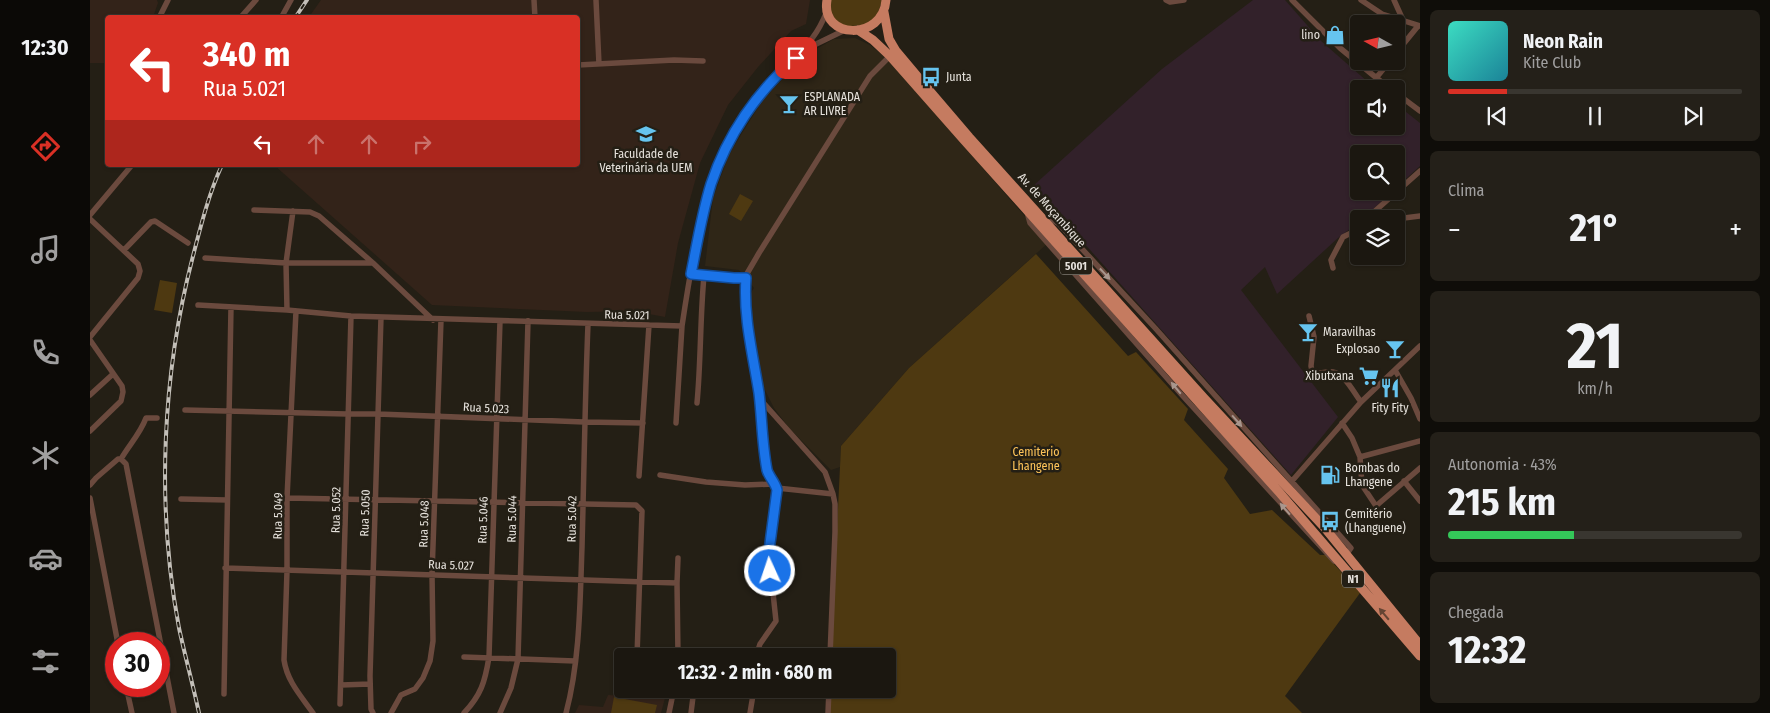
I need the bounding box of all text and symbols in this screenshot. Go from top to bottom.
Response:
north arrow [1350,15,1405,70]
map controls [1350,15,1405,265]
shop icon: lino [1324,24,1346,46]
place label: lino [1301,28,1320,42]
text: Neon Rain [1523,30,1603,53]
text: 340 m [203,33,291,75]
text: 12:30 [21,34,69,61]
icon: left [120,35,185,100]
pin [775,37,817,79]
icon: arrive [782,44,810,72]
text: Kite Club [1523,53,1581,72]
bus stop icon: Junta [920,66,942,88]
place label: Junta [946,70,972,84]
text: Rua 5.021 [203,75,286,102]
button: sound [1350,80,1405,135]
place label: ESPLANADA AR LIVRE [804,90,861,118]
bar icon: ESPLANADA AR LIVRE [778,93,800,115]
icon: previous [1483,102,1511,130]
icon: pause [1581,102,1609,130]
icon: next [1679,102,1707,130]
school or university icon: Faculdade de Veterinária da UEM [635,123,657,145]
icon: directions [28,129,63,164]
icon: left [249,130,277,158]
icon: ahead [302,130,330,158]
icon: ahead [355,130,383,158]
icon: right [408,130,436,158]
button: search [1350,145,1405,200]
place label: Faculdade de Veterinária da UEM [599,147,693,175]
street label: Av. de Moçambique [1015,170,1089,250]
text: Clima [1448,181,1484,200]
text: 21° [1570,205,1620,251]
button: layers [1350,210,1405,265]
text: − [1448,213,1461,246]
text: + [1729,213,1742,246]
icon: music [28,232,63,267]
road number: 5001 [1060,258,1092,274]
one-way arrow [1100,267,1111,280]
text: 21 [1567,307,1623,385]
street label: Rua 5.021 [604,308,650,322]
bar icon: Maravilhas [1297,321,1319,343]
place label: Maravilhas [1323,325,1376,339]
icon: phone [28,335,63,370]
bar icon: Explosao [1384,338,1406,360]
place label: Explosao [1336,342,1380,356]
supermarket icon: Xibutxana [1358,365,1380,387]
place label: Xibutxana [1305,369,1354,383]
restaurant icon: Fity Fity [1379,377,1401,399]
text: km/h [1577,379,1613,398]
one-way arrow [1170,383,1182,395]
street label: Rua 5.023 [463,400,509,416]
place label: Fity Fity [1371,401,1409,415]
one-way arrow [1231,415,1243,427]
icon: climate [28,438,63,473]
park label: Cemiterio Lhangene [1012,445,1060,473]
text: Autonomia · 43% [1448,455,1557,474]
place label: Bombas do Lhangene [1345,461,1400,489]
fuel station icon: Bombas do Lhangene [1319,464,1341,486]
text: 215 km [1448,479,1556,525]
street label: Rua 5.052 [329,487,343,533]
street label: Rua 5.050 [357,489,373,537]
street label: Rua 5.049 [271,492,285,540]
street label: Rua 5.044 [505,495,519,543]
street label: Rua 5.046 [475,496,491,544]
street label: Rua 5.042 [565,496,579,542]
street label: Rua 5.048 [416,500,432,548]
one-way arrow [1279,503,1290,516]
place label: Cemitério (Lhanguene) [1345,507,1406,535]
bus stop icon: Cemitério (Lhanguene) [1319,510,1341,532]
icon: car [28,541,63,576]
position arrow [743,544,795,596]
street label: Rua 5.027 [428,557,474,573]
road number: N1 [1342,570,1364,588]
text: Chegada [1448,603,1504,622]
one-way arrow [1378,608,1389,621]
text: 12:32 [1448,627,1526,673]
speed limit sign: 30 [105,632,170,697]
icon: filters [28,644,63,679]
text: 12:32 · 2 min · 680 m [678,661,832,684]

